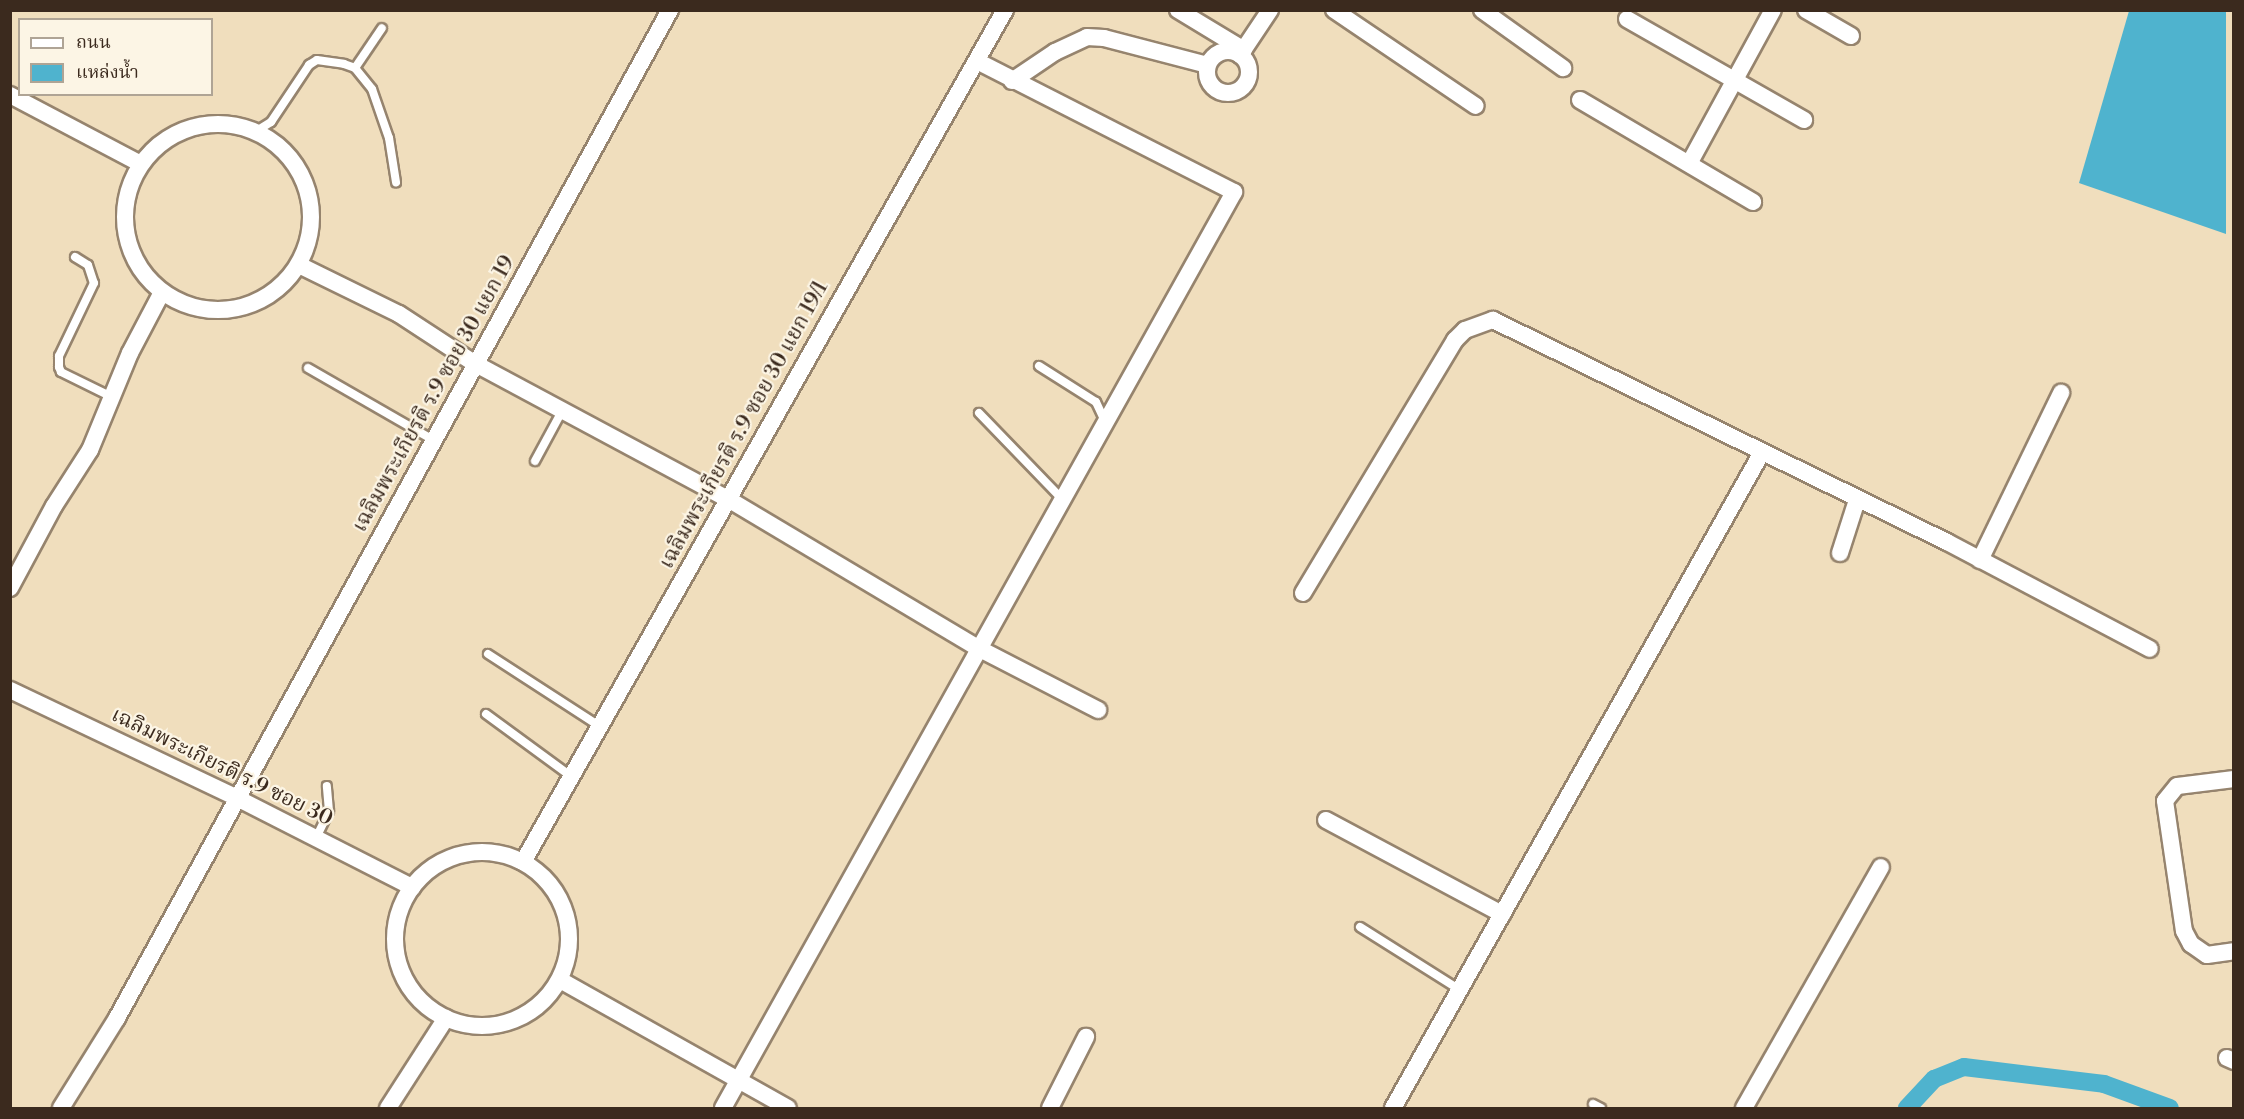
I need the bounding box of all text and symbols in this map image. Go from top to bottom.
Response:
legend [18,18,213,96]
text: ถนน [76,31,111,54]
text: แหล่งน้ำ [76,61,139,84]
street label: เฉลิมพระเกียรติ ร.9 ซอย 30 แยก 19 [347,251,521,537]
street label: เฉลิมพระเกียรติ ร.9 ซอย 30 แยก 19/1 [654,277,834,573]
street label: เฉลิมพระเกียรติ ร.9 ซอย 30 [107,702,337,832]

